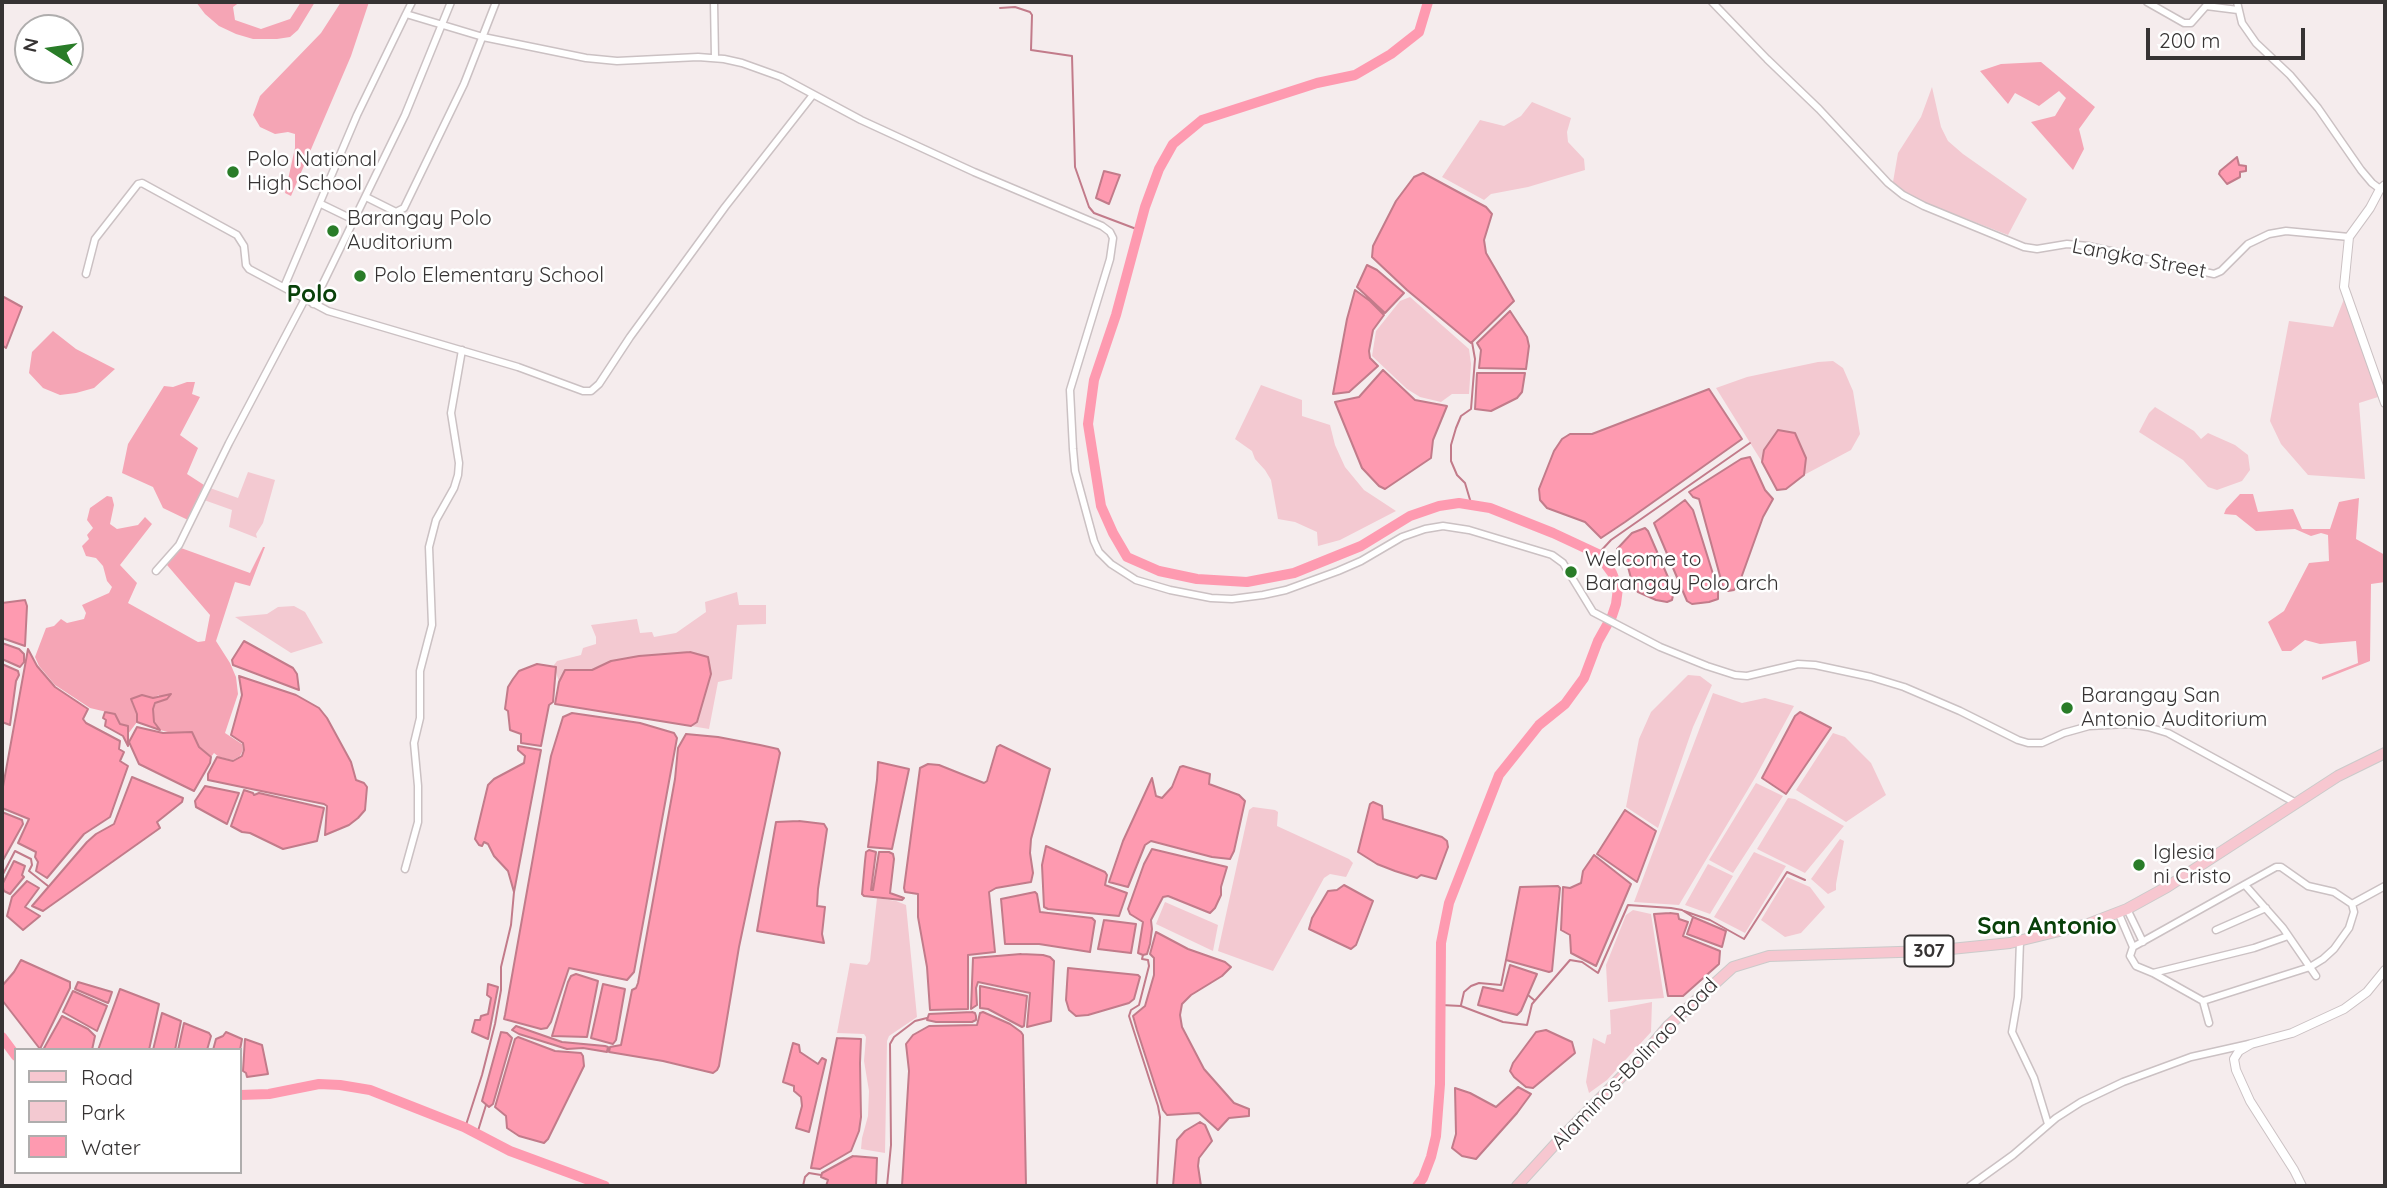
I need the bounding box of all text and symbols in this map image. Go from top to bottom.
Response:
north arrow [14,14,84,84]
scale bar [2149,14,2308,58]
text: 200 m [2159,27,2221,53]
text: N [17,36,44,54]
place label: Polo National High School [247,147,377,197]
marker: Polo National High School [225,164,241,180]
place label: Barangay Polo Auditorium [347,206,492,256]
marker: Barangay Polo Auditorium [325,223,341,239]
street label: Langka Street [2070,234,2208,284]
place label: Polo Elementary School [374,263,604,289]
marker: Polo Elementary School [352,268,368,284]
district label: Polo [287,281,337,309]
place label: Welcome to Barangay Polo arch [1585,547,1779,597]
marker: Welcome to Barangay Polo arch [1563,564,1579,580]
place label: Barangay San Antonio Auditorium [2081,683,2267,733]
marker: Barangay San Antonio Auditorium [2059,700,2075,716]
place label: Iglesia ni Cristo [2153,840,2231,890]
marker: Iglesia ni Cristo [2131,857,2147,873]
district label: San Antonio [1977,913,2117,941]
road number: 307 [1904,936,1954,967]
street label: Alaminos-Bolinao Road [1547,973,1723,1155]
legend [14,1048,242,1174]
text: Road [81,1064,133,1090]
text: Park [81,1099,125,1125]
text: Water [81,1134,141,1160]

